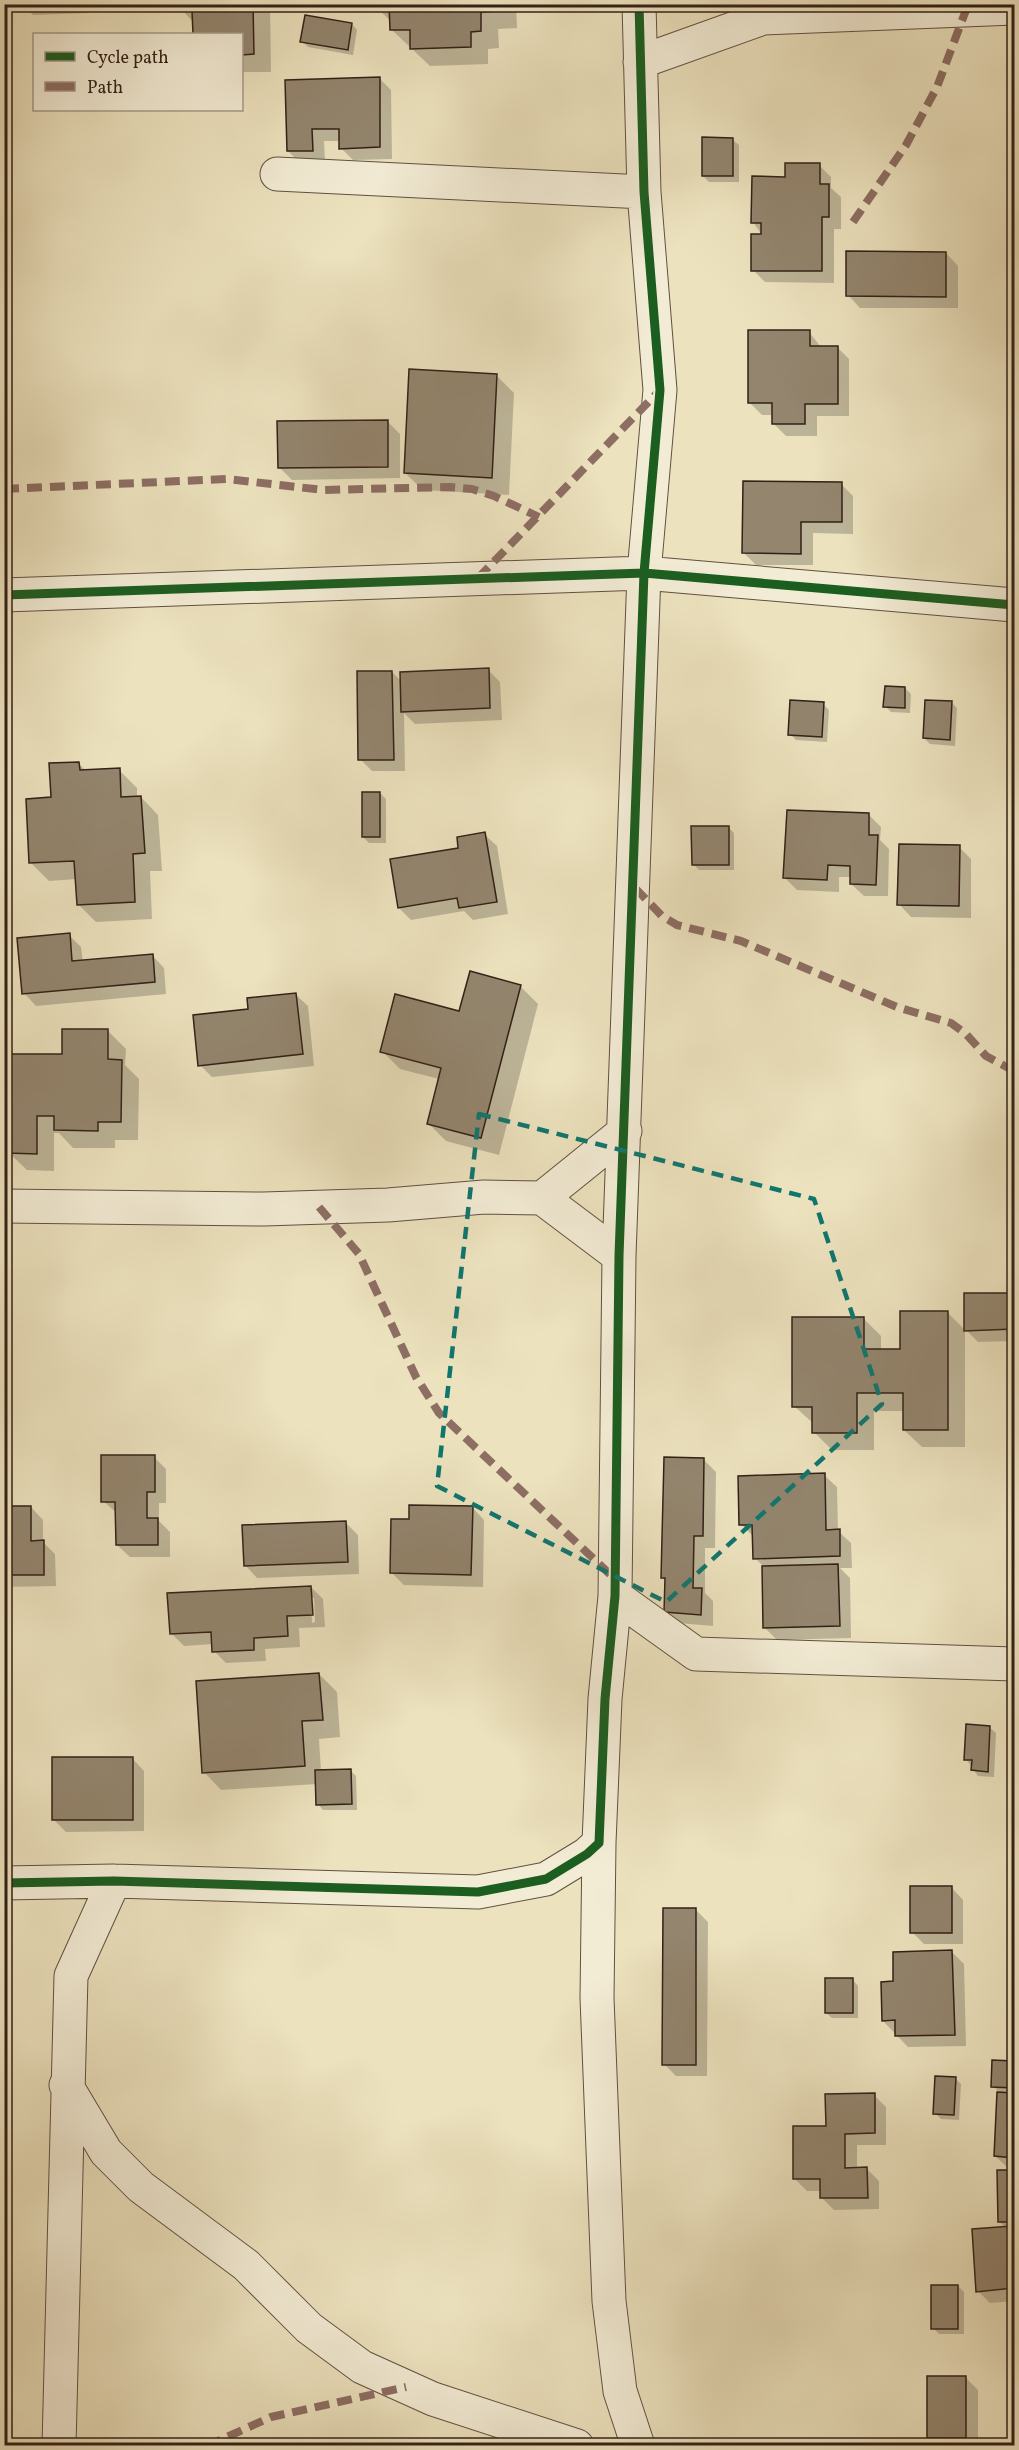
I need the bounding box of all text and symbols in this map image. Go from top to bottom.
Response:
legend [33,33,243,111]
text: Cycle path [87,46,169,71]
text: Path [87,76,123,101]

